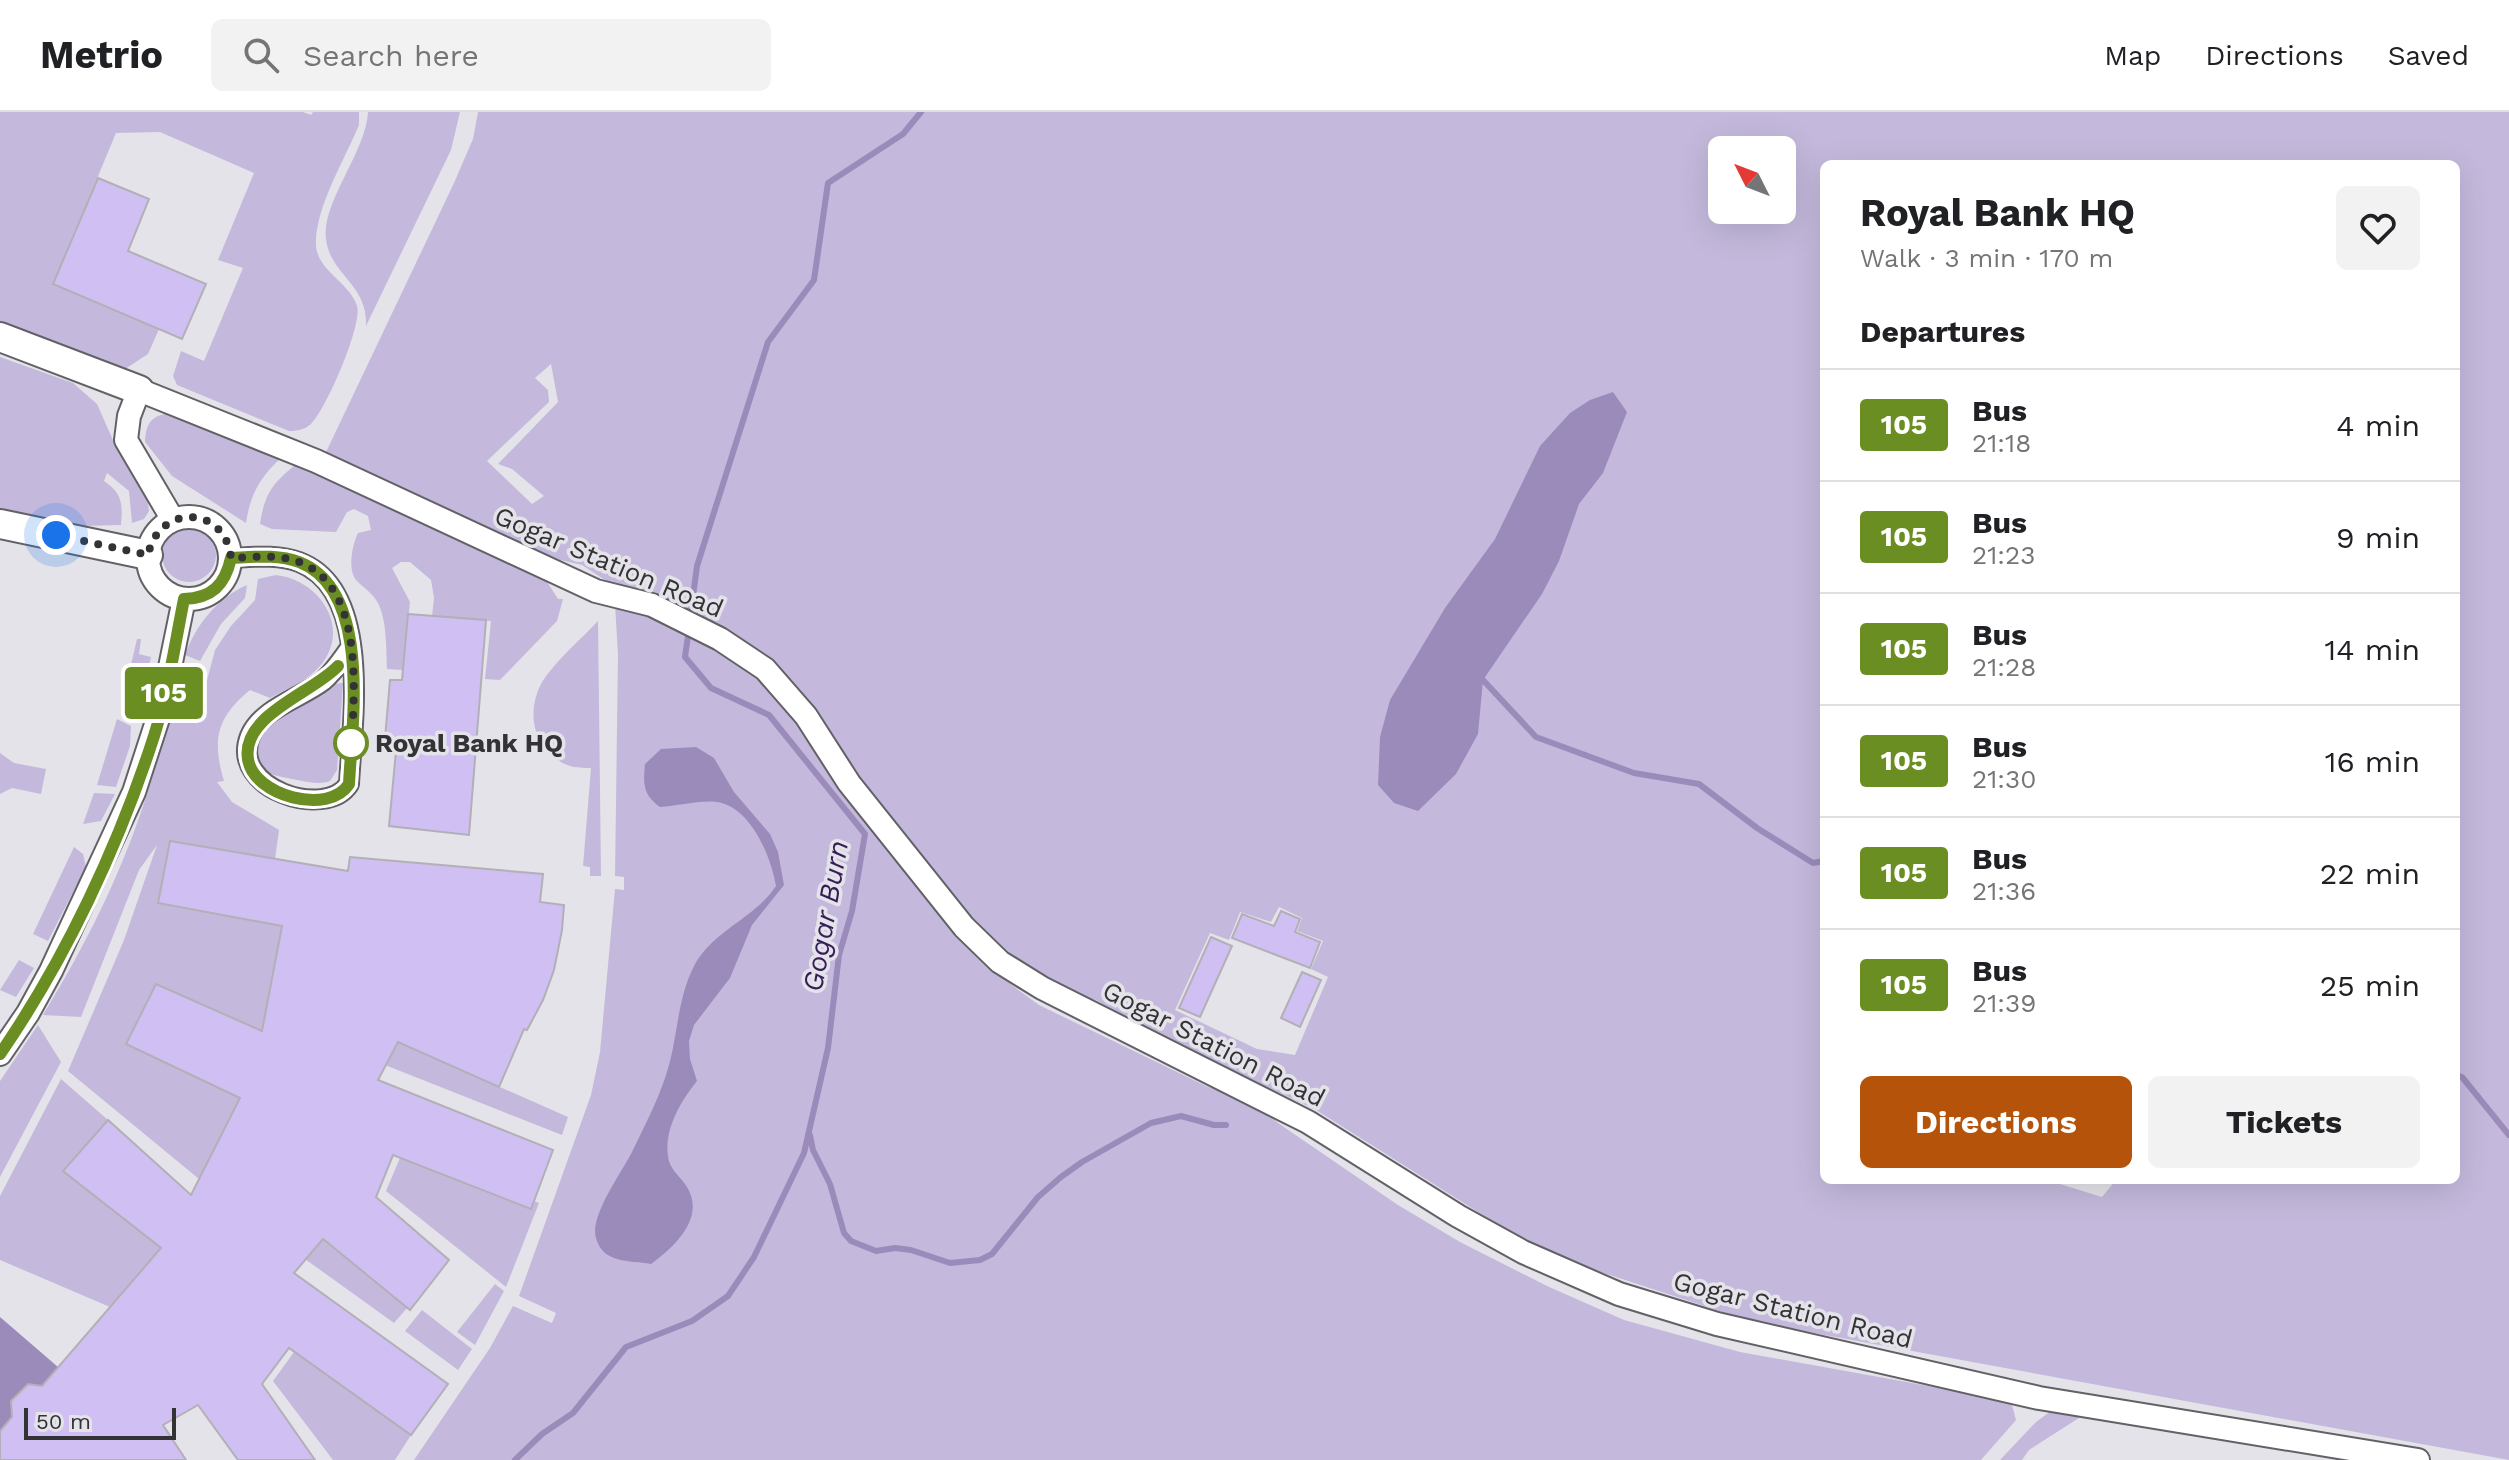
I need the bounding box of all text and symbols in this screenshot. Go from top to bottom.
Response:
search box [211,19,771,91]
text: Metrio [40,33,163,77]
icon: search [239,33,283,77]
text: Search here [303,38,479,73]
text: Map [2104,39,2161,72]
text: Directions [2205,39,2344,72]
text: Saved [2388,39,2469,72]
north arrow [1708,136,1796,224]
map controls [1708,136,1796,224]
button: heart [2336,186,2420,270]
text: Royal Bank HQ [1860,191,2135,235]
text: Walk · 3 min · 170 m [1860,243,2113,273]
text: Departures [1860,314,2025,349]
text: Bus [1972,393,2027,428]
text: 105 [1881,408,1927,441]
text: 4 min [2336,408,2420,443]
text: 21:18 [1972,428,2031,458]
street label: Gogar Station Road [490,500,728,624]
text: Bus [1972,505,2027,540]
your location [36,515,76,555]
text: 105 [1881,520,1927,553]
text: 9 min [2336,520,2420,555]
text: 21:23 [1972,540,2035,570]
text: Bus [1972,617,2027,652]
text: 105 [1881,632,1927,665]
text: 14 min [2325,632,2420,667]
text: 21:28 [1972,652,2036,682]
line badge: 105 [118,667,210,719]
text: 105 [141,676,187,709]
marker: Royal Bank HQ [334,726,368,760]
place label: Royal Bank HQ [375,728,563,758]
text: Bus [1972,729,2027,764]
text: 105 [1881,744,1927,777]
text: 16 min [2325,744,2420,779]
text: 21:30 [1972,764,2036,794]
water label: Gogar Burn [796,838,855,994]
text: Bus [1972,841,2027,876]
text: 105 [1881,856,1927,889]
text: 22 min [2320,856,2420,891]
text: 21:36 [1972,876,2036,906]
text: Bus [1972,953,2027,988]
text: 105 [1881,968,1927,1001]
text: 25 min [2320,968,2420,1003]
street label: Gogar Station Road [1098,975,1330,1113]
text: 21:39 [1972,988,2036,1018]
button: Directions [1860,1076,2132,1168]
button: Tickets [2148,1076,2420,1168]
street label: Gogar Station Road [1670,1266,1916,1354]
scale bar [24,1404,176,1440]
text: 50 m [36,1409,91,1434]

